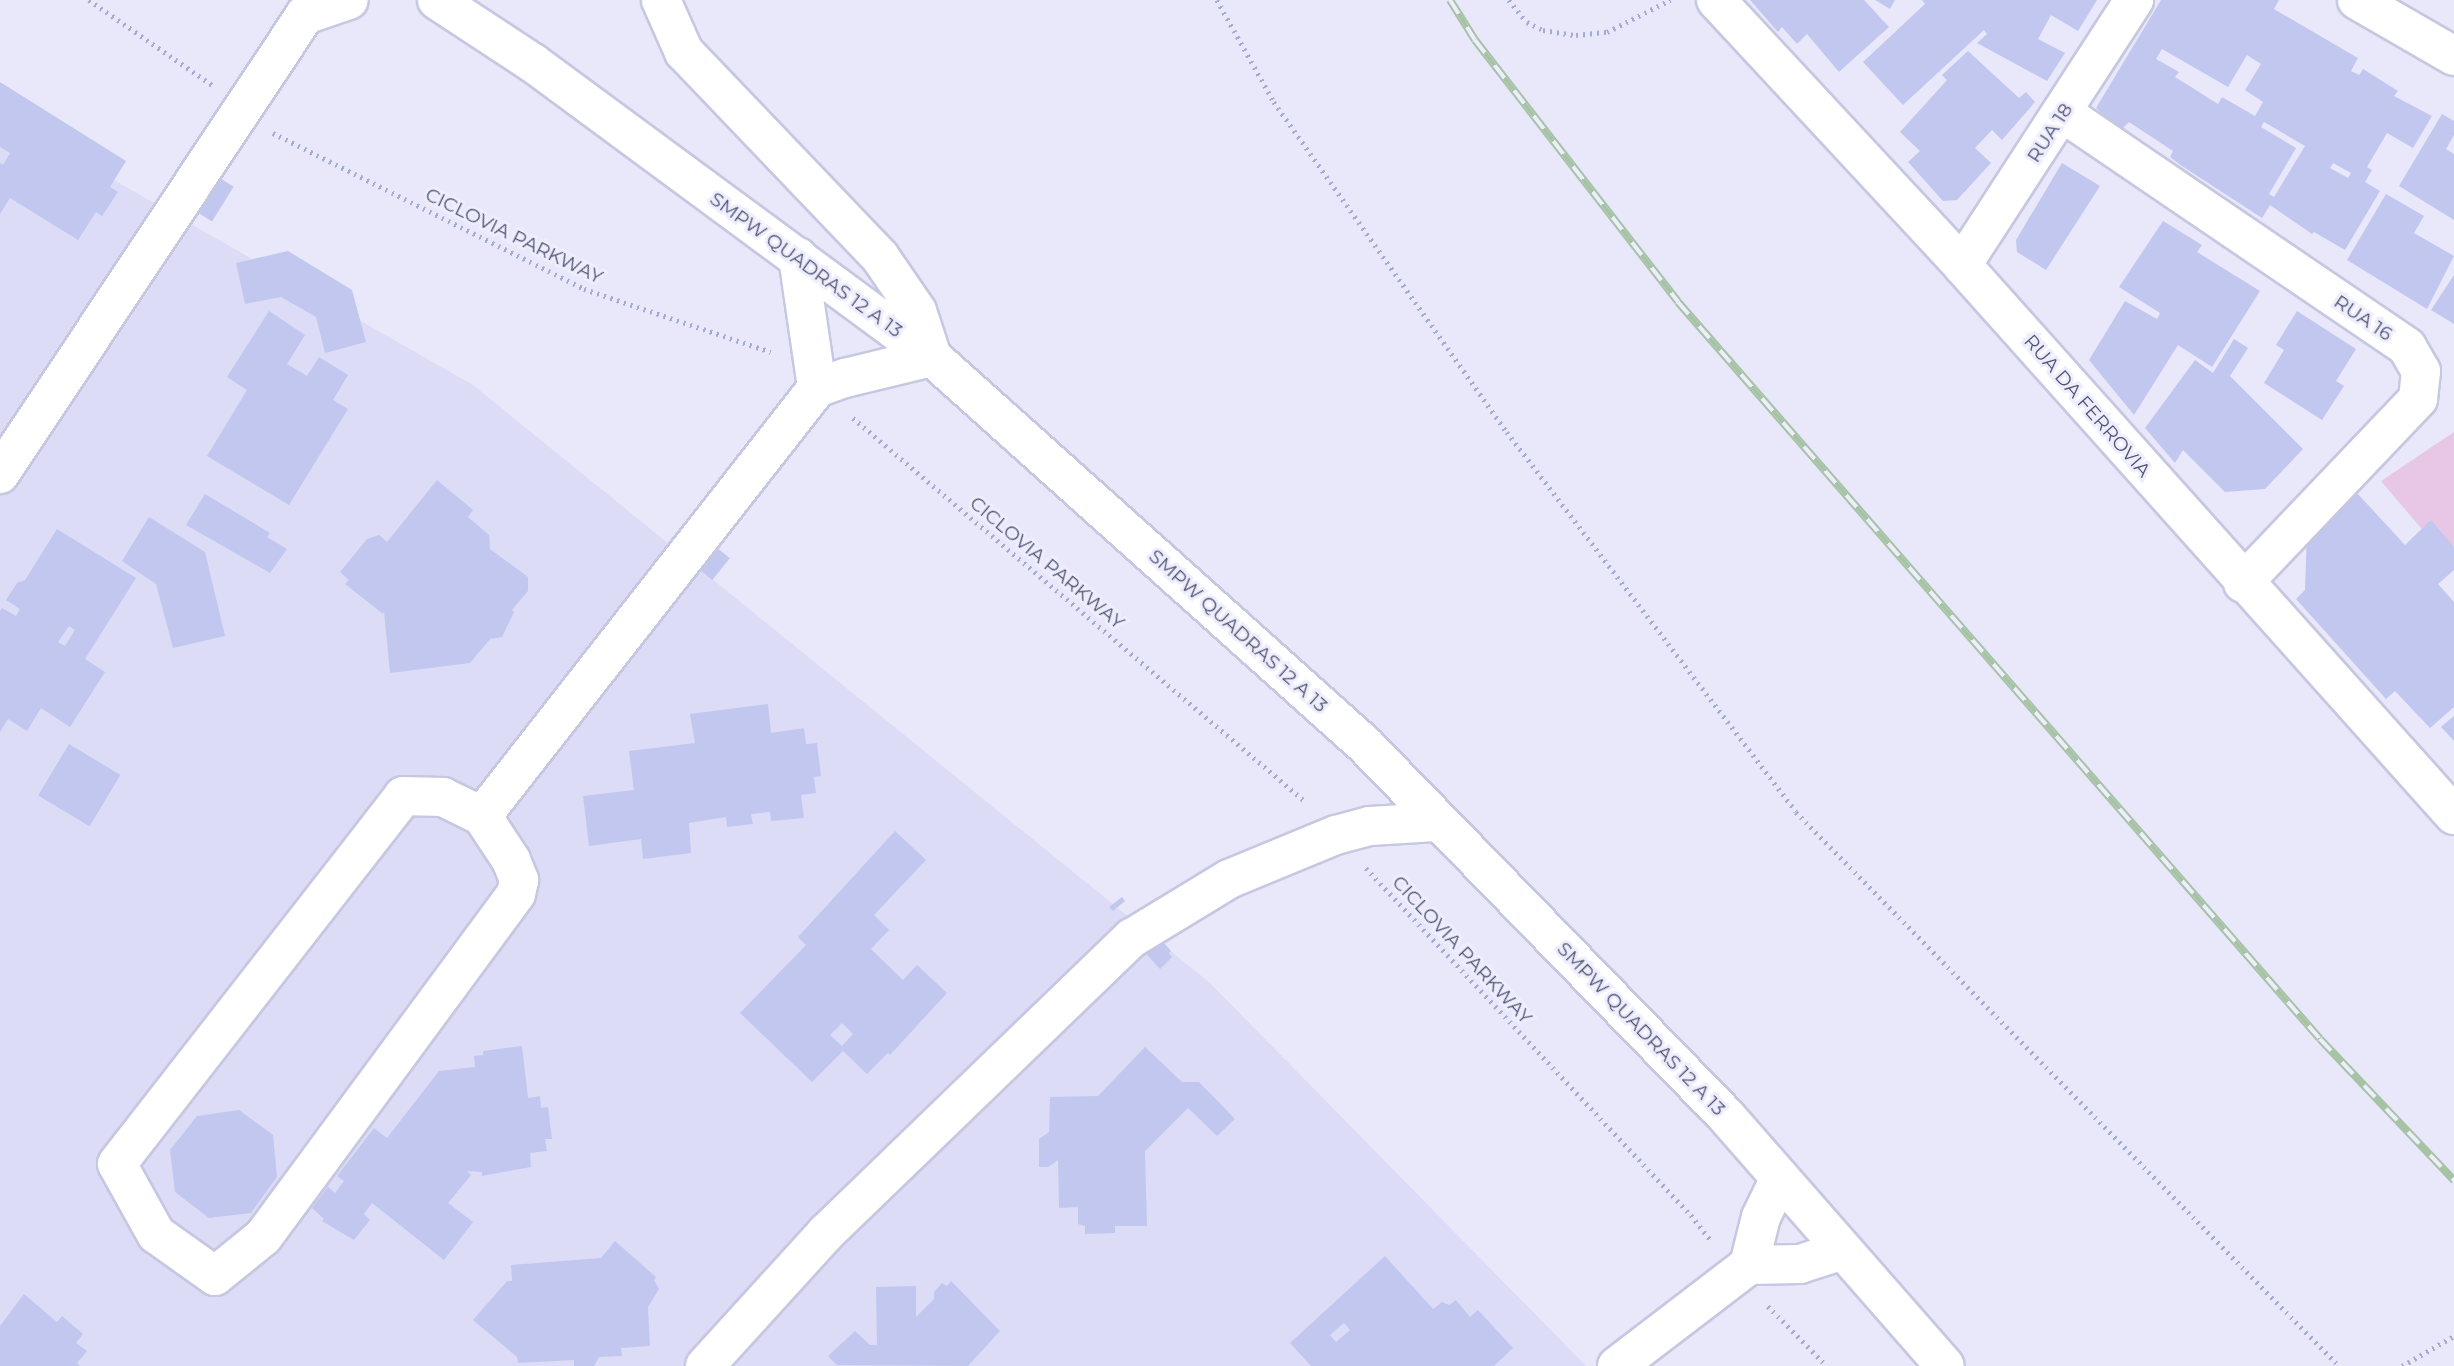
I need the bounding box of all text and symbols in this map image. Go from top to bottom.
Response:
street label: RUA 18 [2022,99,2078,167]
street label: CICLOVIA PARKWAY [422,183,606,289]
street label: SMPW QUADRAS 12 A 13 [705,188,907,342]
street label: RUA 16 [2329,290,2397,346]
street label: RUA DA FERROVIA [2019,330,2155,482]
street label: CICLOVIA PARKWAY [965,492,1129,634]
street label: SMPW QUADRAS 12 A 13 [1144,545,1332,717]
street label: CICLOVIA PARKWAY [1387,871,1537,1029]
street label: SMPW QUADRAS 12 A 13 [1552,938,1730,1120]

